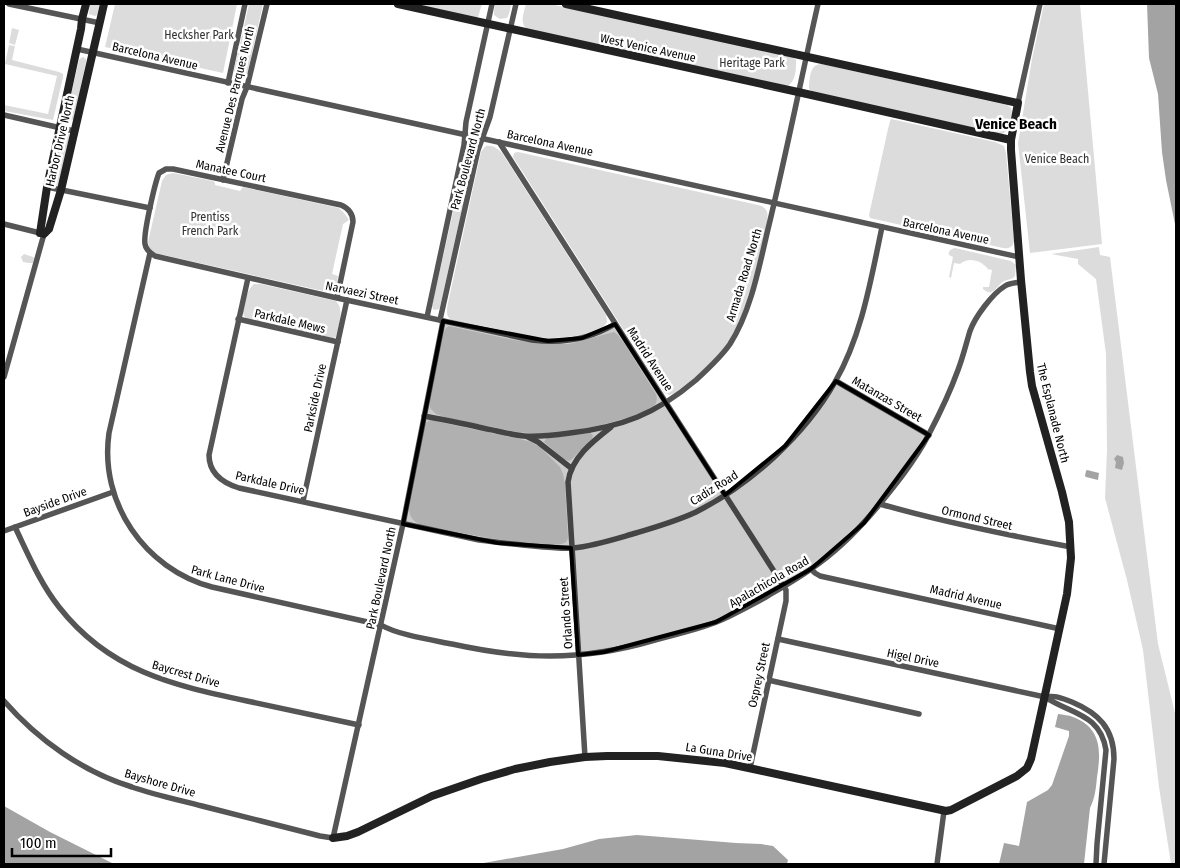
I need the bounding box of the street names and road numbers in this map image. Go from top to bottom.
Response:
street label: Avenue Des Parques North [213,24,257,154]
street label: West Venice Avenue [599,31,697,65]
street label: Barcelona Avenue [111,39,199,73]
street label: Harbor Drive North [43,94,77,188]
street label: Park Boulevard North [448,107,488,211]
street label: Barcelona Avenue [506,127,594,159]
street label: Manatee Court [195,157,268,185]
street label: Barcelona Avenue [902,215,990,247]
street label: Armada Road North [723,227,765,323]
street label: Narvaezi Street [324,278,400,308]
street label: Parkdale Mews [253,306,327,336]
street label: Madrid Avenue [624,324,676,394]
street label: Parkside Drive [301,362,329,434]
street label: The Esplanade North [1034,362,1072,464]
street label: Matanzas Street [850,373,924,425]
street label: Parkdale Drive [234,468,306,498]
street label: Cadiz Road [687,468,741,508]
street label: Bayside Drive [21,484,89,520]
street label: Ormond Street [940,503,1014,533]
street label: Park Boulevard North [363,525,399,631]
street label: Apalachicola Road [727,554,811,610]
street label: Park Lane Drive [190,562,266,596]
street label: Orlando Street [556,576,575,649]
street label: Madrid Avenue [929,582,1003,612]
street label: Osprey Street [745,641,773,709]
street label: Higel Drive [886,646,940,670]
street label: Baycrest Drive [151,658,222,690]
street label: La Guna Drive [685,740,754,764]
street label: Bayshore Drive [123,766,197,800]

